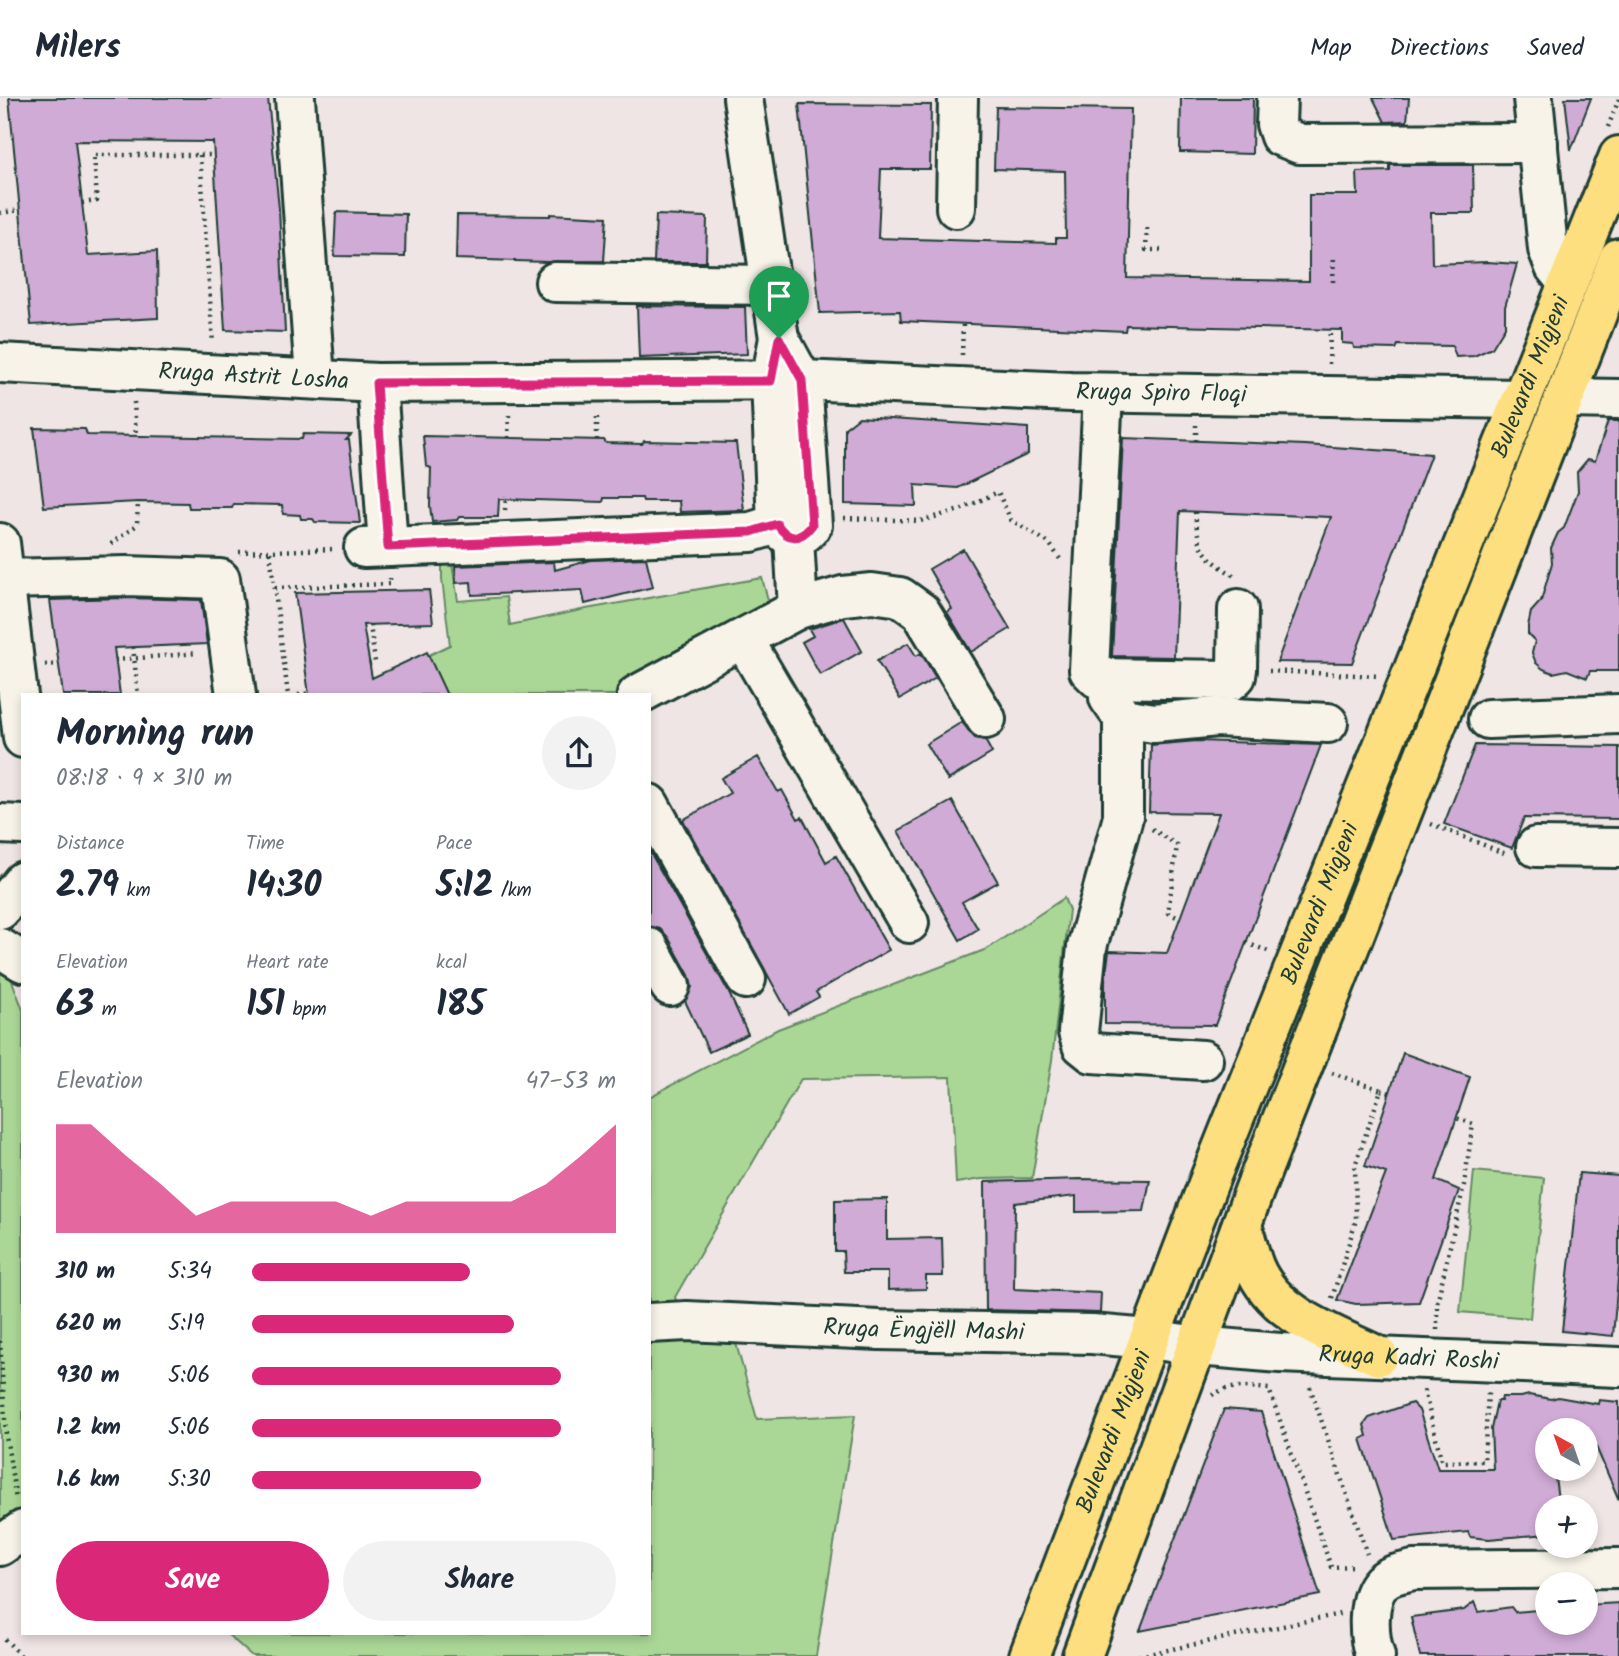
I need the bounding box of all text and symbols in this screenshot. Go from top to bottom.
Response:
text: Milers [35,22,121,75]
text: Map [1310,29,1352,68]
text: Directions [1390,29,1489,68]
text: Saved [1527,29,1584,68]
pin [749,266,809,338]
icon: arrive [760,277,798,315]
street label: Bulevardi Migjeni [1481,289,1581,464]
street label: Rruga Astrit Losha [157,352,350,401]
street label: Rruga Spiro Floqi [1076,373,1248,414]
text: Morning run [56,705,254,765]
button: share [542,716,616,790]
text: 08:18 · 9 × 310 m [56,761,232,797]
street label: Bulevardi Migjeni [1270,815,1371,990]
text: Distance [56,829,124,859]
text: Time [246,829,284,859]
text: Pace [436,829,472,859]
text: 2.79 [56,859,119,915]
text: 14:30 [246,859,321,915]
text: 5:12 [436,859,493,915]
text: km [119,876,151,906]
text: /km [493,876,532,906]
text: Elevation [56,948,128,978]
text: Heart rate [246,948,329,978]
text: kcal [436,948,467,978]
text: 63 [56,978,94,1034]
text: 151 [246,978,285,1034]
text: 185 [436,978,485,1034]
text: m [94,995,117,1025]
text: bpm [285,995,327,1025]
text: Elevation [56,1064,143,1100]
text: 47–53 m [526,1064,616,1100]
text: 310 m [56,1254,115,1290]
text: 5:34 [168,1254,212,1290]
text: 620 m [56,1306,121,1342]
text: 5:19 [168,1306,204,1342]
street label: Rruga Ëngjëll Mashi [822,1308,1026,1352]
street label: Rruga Kadri Roshi [1318,1335,1501,1382]
street label: Bulevardi Migjeni [1065,1343,1163,1519]
text: 930 m [56,1358,120,1394]
text: 5:06 [168,1358,210,1394]
text: 1.2 km [56,1410,121,1446]
text: 5:06 [168,1410,210,1446]
north arrow [1535,1418,1598,1480]
map controls [1535,1418,1598,1635]
text: 1.6 km [56,1462,120,1498]
text: 5:30 [168,1462,211,1498]
button: + [1535,1495,1598,1558]
button: Save [56,1541,329,1621]
button: Share [343,1541,616,1621]
button: − [1535,1572,1598,1635]

